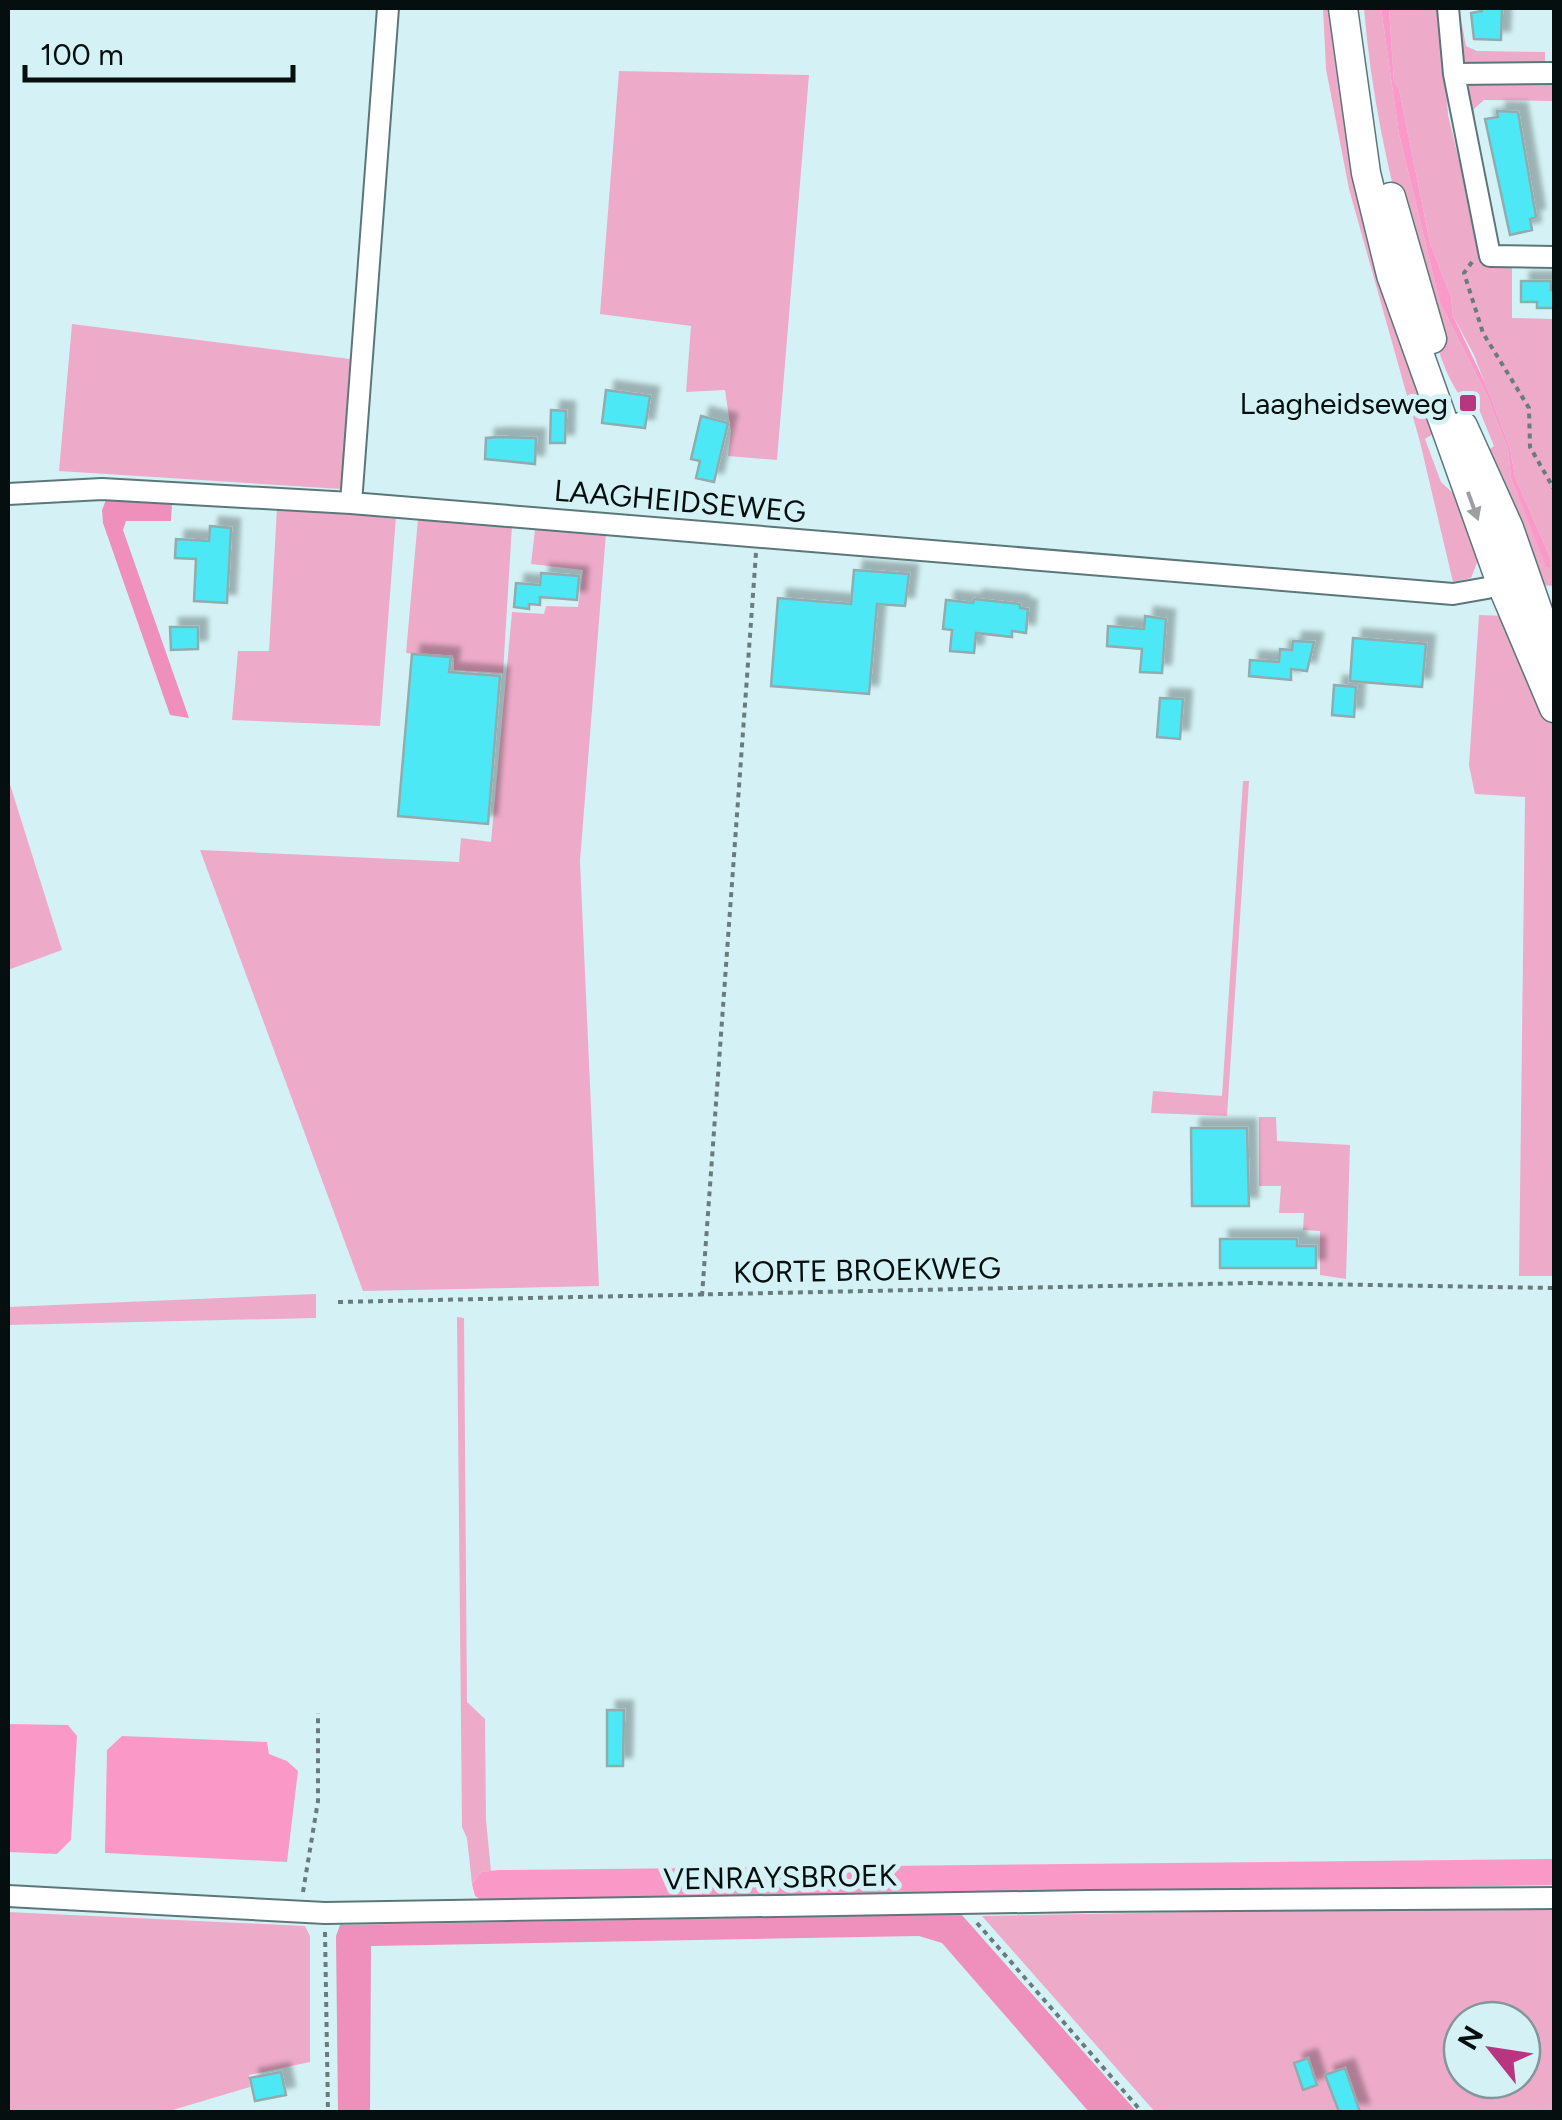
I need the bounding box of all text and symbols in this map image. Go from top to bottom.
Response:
scale bar [25,20,292,82]
text: 100 m [40,36,124,73]
place label: Laagheidseweg [1239,385,1448,422]
marker: Laagheidseweg [1457,392,1479,414]
street label: LAAGHEIDSEWEG [552,472,808,530]
one-way arrow [1466,492,1481,522]
street label: KORTE BROEKWEG [733,1249,1001,1291]
street label: VENRAYSBROEK [663,1856,898,1898]
north arrow [1442,2000,1542,2100]
text: N [1450,2020,1490,2055]

